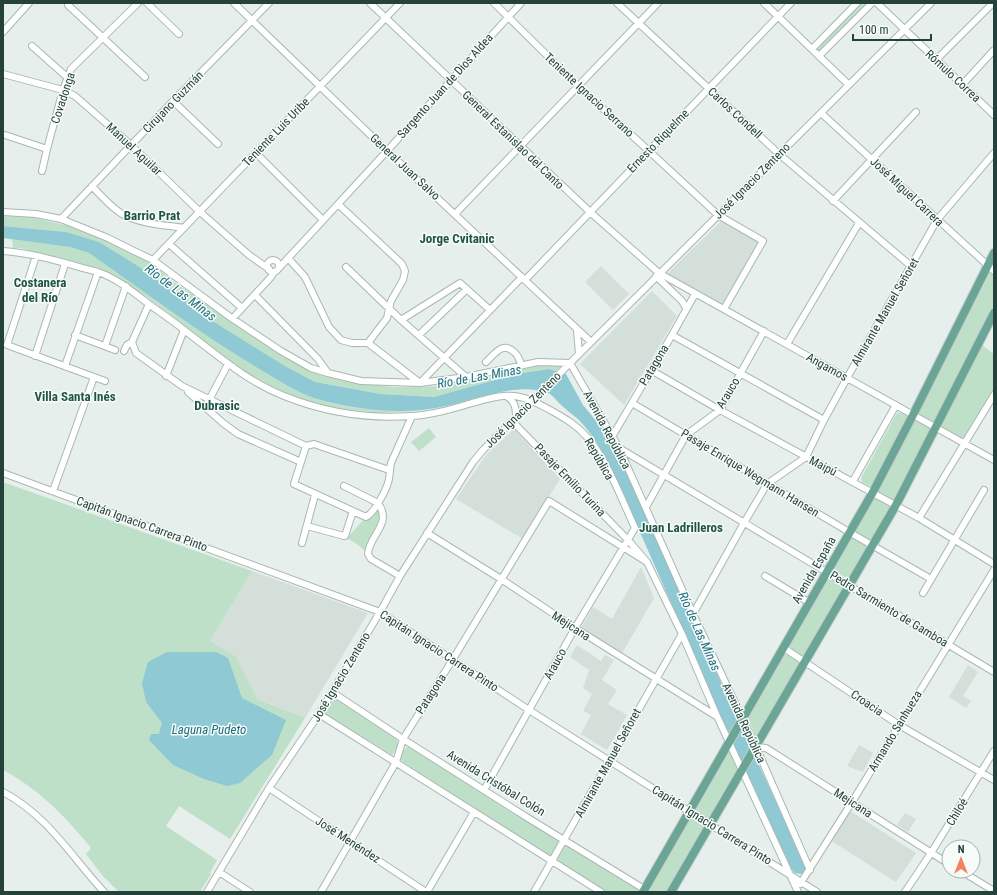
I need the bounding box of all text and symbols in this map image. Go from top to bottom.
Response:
scale bar [853,16,931,42]
text: 100 m [859,23,889,37]
street label: Sargento Juan de Dios Aldea [394,31,496,141]
street label: Rómulo Correa [923,47,984,105]
street label: Teniente Ignacio Serrano [541,50,637,140]
street label: Cirujano Guzmán [140,68,206,136]
street label: Covadonga [48,70,78,125]
street label: Carlos Condell [705,84,765,142]
street label: General Estanislao del Canto [459,88,567,192]
street label: Teniente Luis Uribe [240,94,313,169]
street label: Ernesto Riquelme [624,106,692,176]
street label: Manuel Aguilar [103,120,165,179]
street label: General Juan Salvo [367,131,443,203]
street label: José Ignacio Zenteno [711,140,793,222]
street label: José Miguel Carrera [868,155,947,230]
district label: Barrio Prat [124,208,180,223]
district label: Jorge Cvitanic [419,231,495,246]
street label: Almirante Manuel Señoret [848,255,922,368]
water label: Río de Las Minas [142,261,219,324]
district label: Costanera del Río [14,275,66,305]
street label: Patagona [636,342,672,388]
street label: Angamos [804,350,850,384]
water label: Río de Las Minas [436,362,523,391]
street label: José Ignacio Zenteno [482,369,564,451]
street label: Arauco [713,375,743,411]
street label: Avenida República [580,388,634,472]
district label: Villa Santa Inés [34,389,116,404]
district label: Dubrasic [194,398,240,413]
street label: Pasaje Enrique Wegmann Hansen [678,426,822,520]
street label: República [581,435,617,483]
street label: Pasaje Emilio Turina [532,441,609,520]
street label: Maipú [807,453,839,479]
street label: Capitán Ignacio Carrera Pinto [74,494,210,554]
district label: Juan Ladrilleros [639,520,723,535]
street label: Avenida España [789,534,839,606]
street label: Pedro Sarmiento de Gamboa [827,568,951,650]
water label: Río de Las Minas [675,589,724,673]
street label: Capitán Ignacio Carrera Pinto [377,607,501,695]
street label: Mejicana [549,608,593,644]
street label: José Ignacio Zenteno [309,630,373,724]
street label: Arauco [541,646,569,682]
street label: Patagona [413,671,449,717]
street label: Avenida República [719,681,769,765]
street label: Croacia [848,687,886,719]
street label: Armando Sanhueza [865,688,925,774]
street label: Almirante Manuel Señoret [572,706,644,820]
water label: Laguna Pudeto [172,722,246,737]
street label: Avenida Cristóbal Colón [444,747,548,819]
street label: Capitán Ignacio Carrera Pinto [650,782,774,868]
street label: Mejicana [831,785,875,821]
street label: Chiloé [943,795,971,828]
street label: José Menéndez [313,814,383,866]
north arrow [941,839,981,879]
text: N [958,843,965,856]

